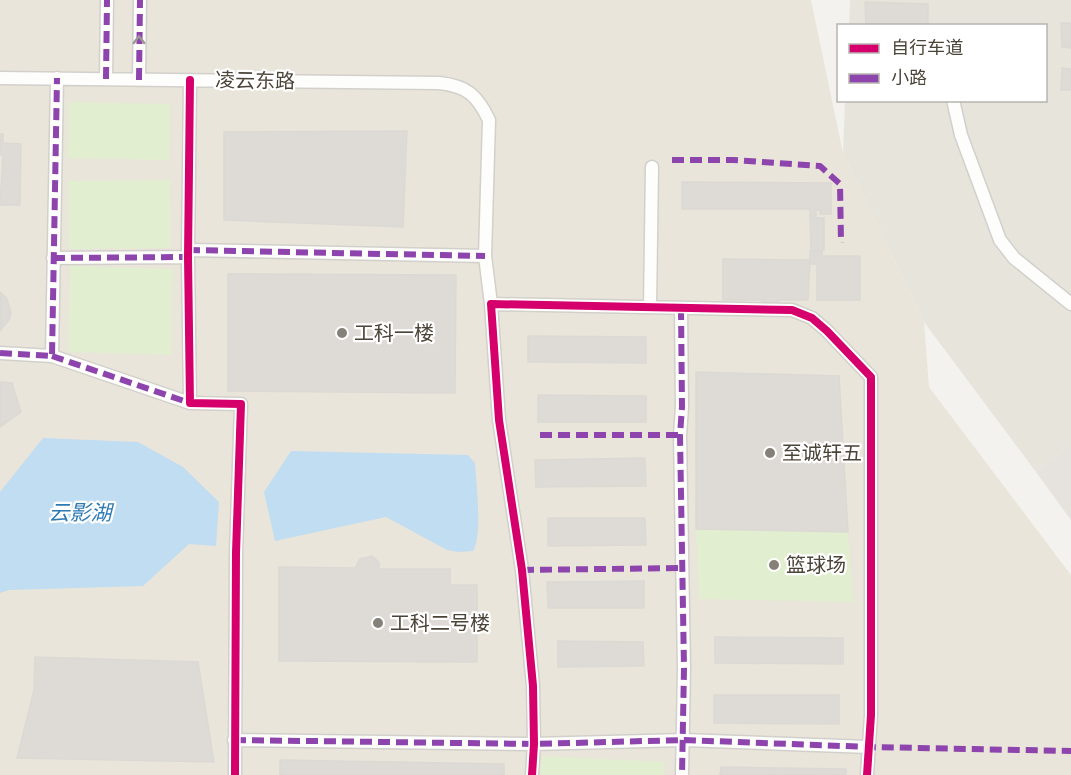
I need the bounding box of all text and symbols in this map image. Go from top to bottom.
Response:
legend [837,24,1047,102]
one-way arrow [133,36,145,45]
text: 自行车道 [891,37,963,59]
text: 小路 [891,67,927,89]
street label: 凌云东路 [215,69,295,93]
place label: 工科一楼 [354,322,434,345]
marker: 工科一楼 [335,326,349,340]
place label: 至诚轩五 [782,442,862,465]
marker: 至诚轩五 [763,446,777,460]
water label: 云影湖 [49,501,114,525]
place label: 篮球场 [786,554,846,577]
marker: 篮球场 [767,558,781,572]
place label: 工科二号楼 [390,612,490,635]
marker: 工科二号楼 [371,616,385,630]

